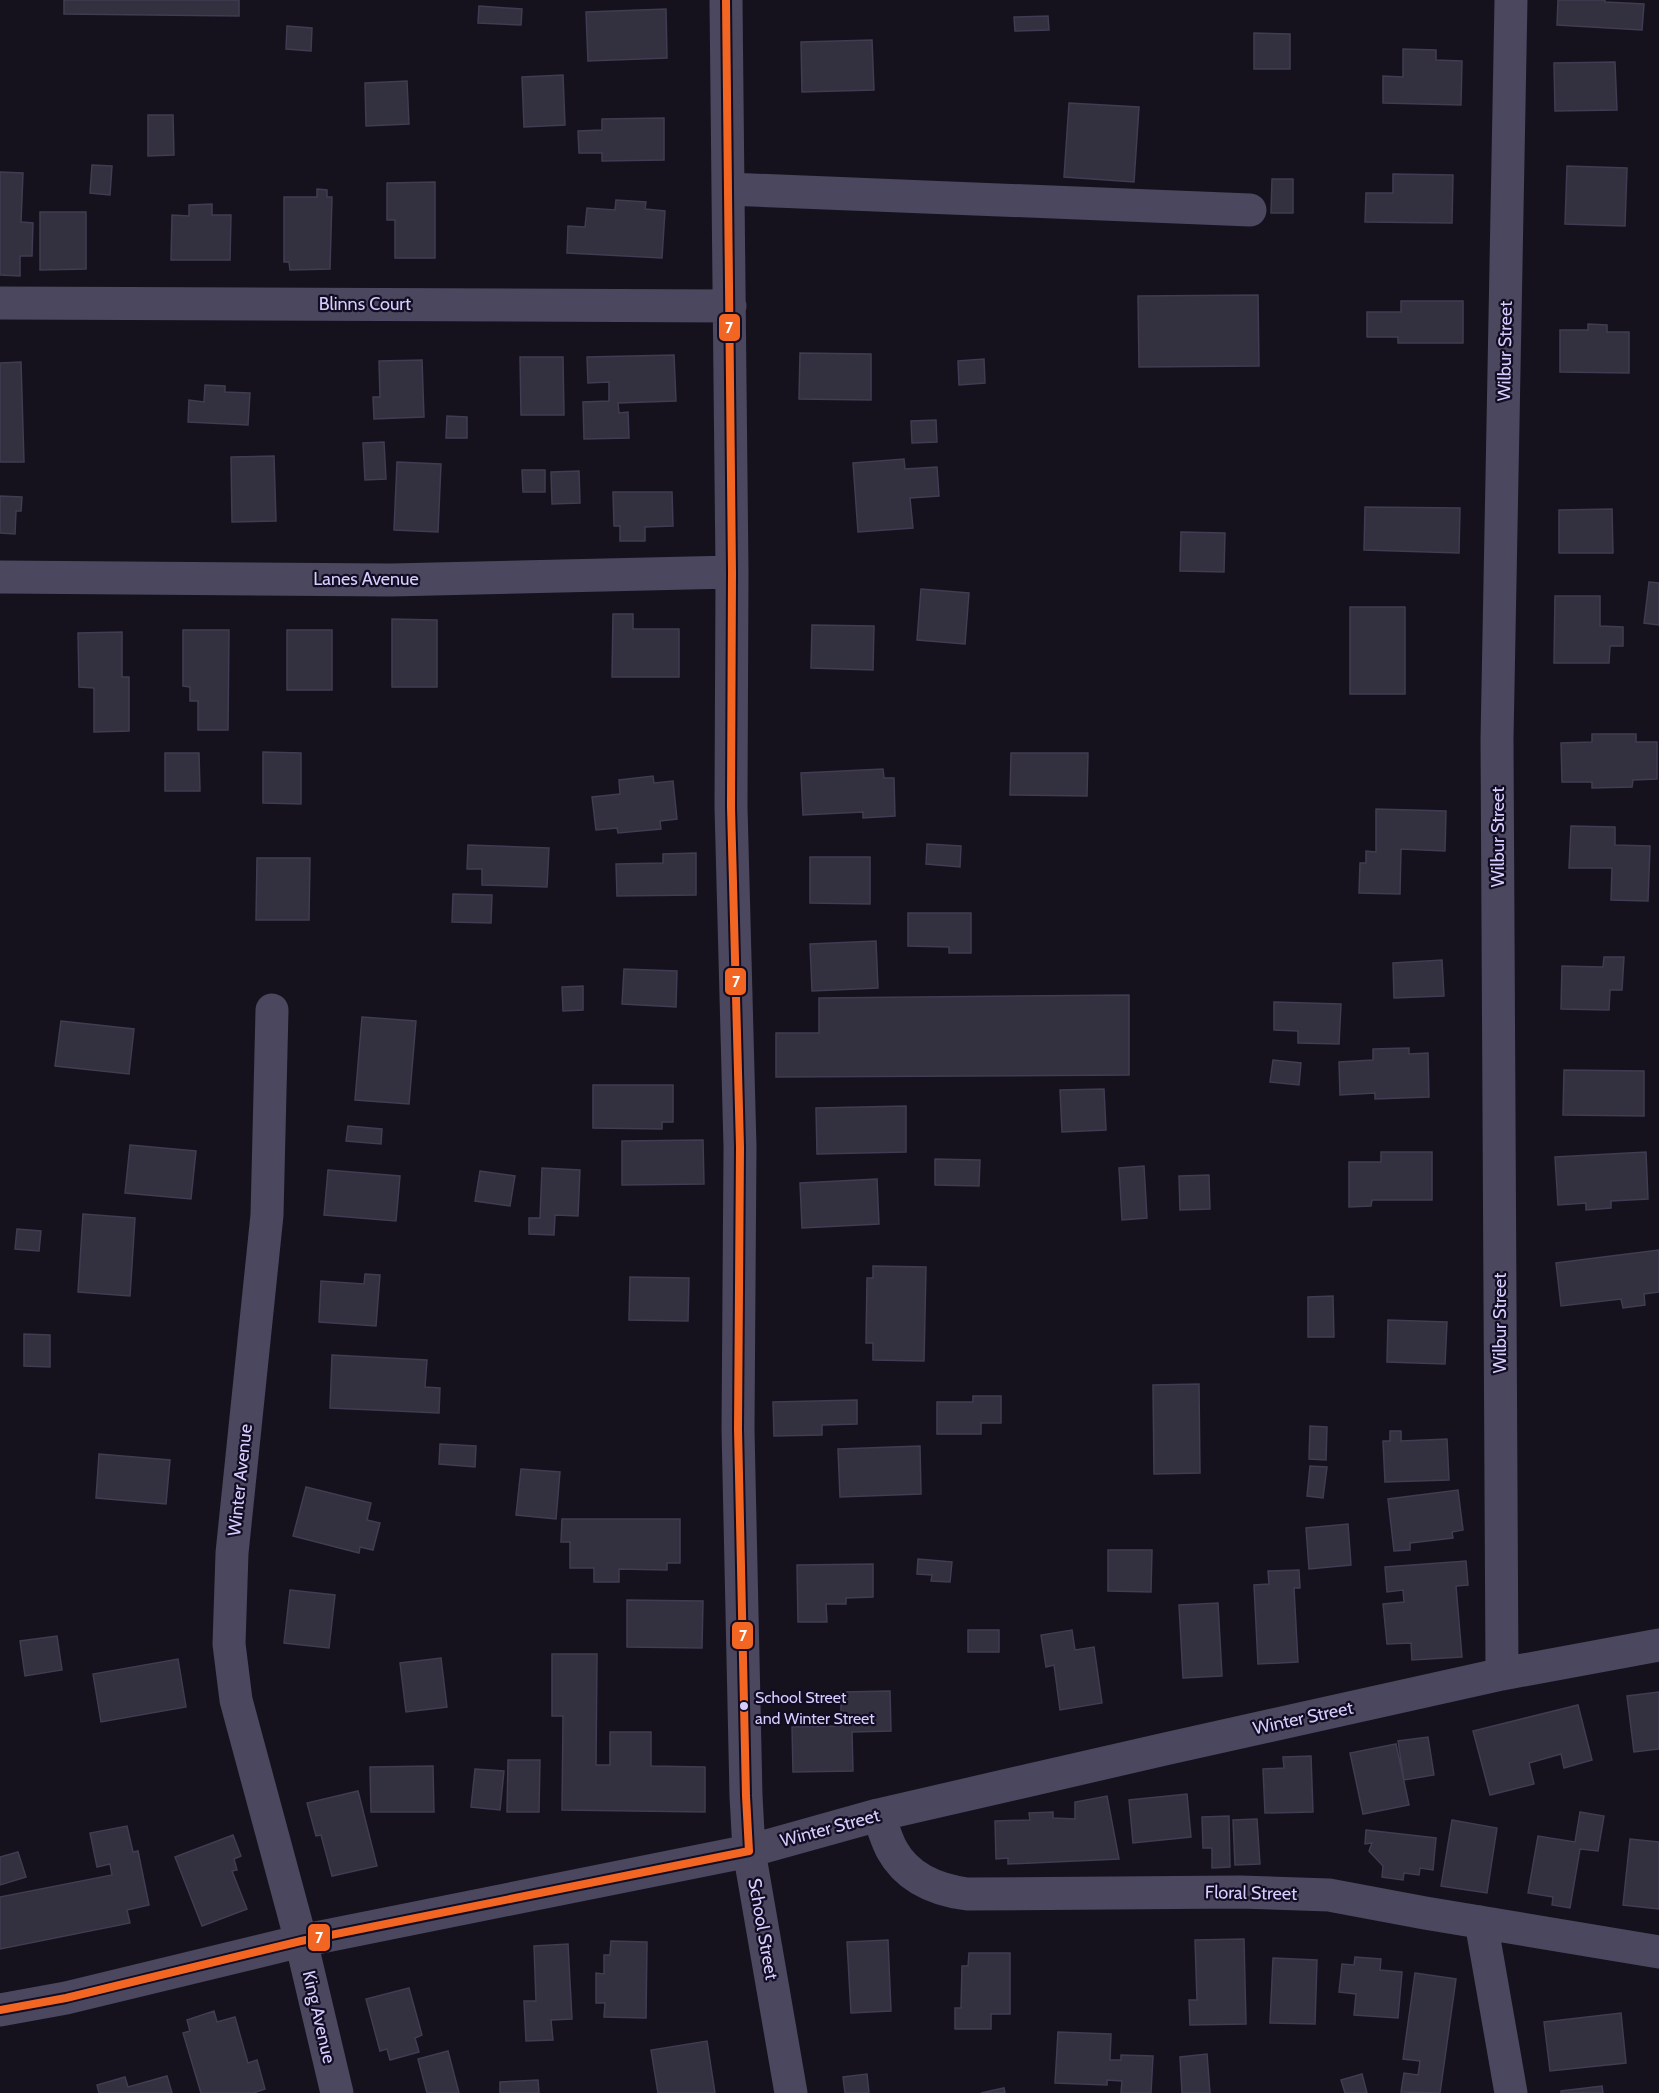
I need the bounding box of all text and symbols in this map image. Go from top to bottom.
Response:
street label: Blinns Court [319,293,411,315]
street label: Wilbur Street [1493,301,1517,401]
line badge: 7 [718,313,741,342]
text: 7 [725,318,734,337]
street label: Lanes Avenue [313,568,419,590]
street label: Wilbur Street [1487,787,1509,887]
line badge: 7 [724,967,747,996]
text: 7 [732,972,741,991]
street label: Wilbur Street [1489,1273,1511,1373]
street label: Winter Avenue [223,1423,257,1537]
line badge: 7 [731,1621,754,1650]
text: 7 [739,1626,748,1645]
place label: School Street and Winter Street [755,1688,875,1728]
street label: Winter Street [1251,1697,1355,1739]
marker: School Street and Winter Street [738,1700,750,1712]
street label: Winter Street [778,1804,882,1852]
street label: School Street [743,1876,783,1982]
street label: Floral Street [1205,1881,1297,1905]
line badge: 7 [307,1923,331,1952]
text: 7 [315,1928,324,1947]
street label: King Avenue [298,1968,340,2066]

